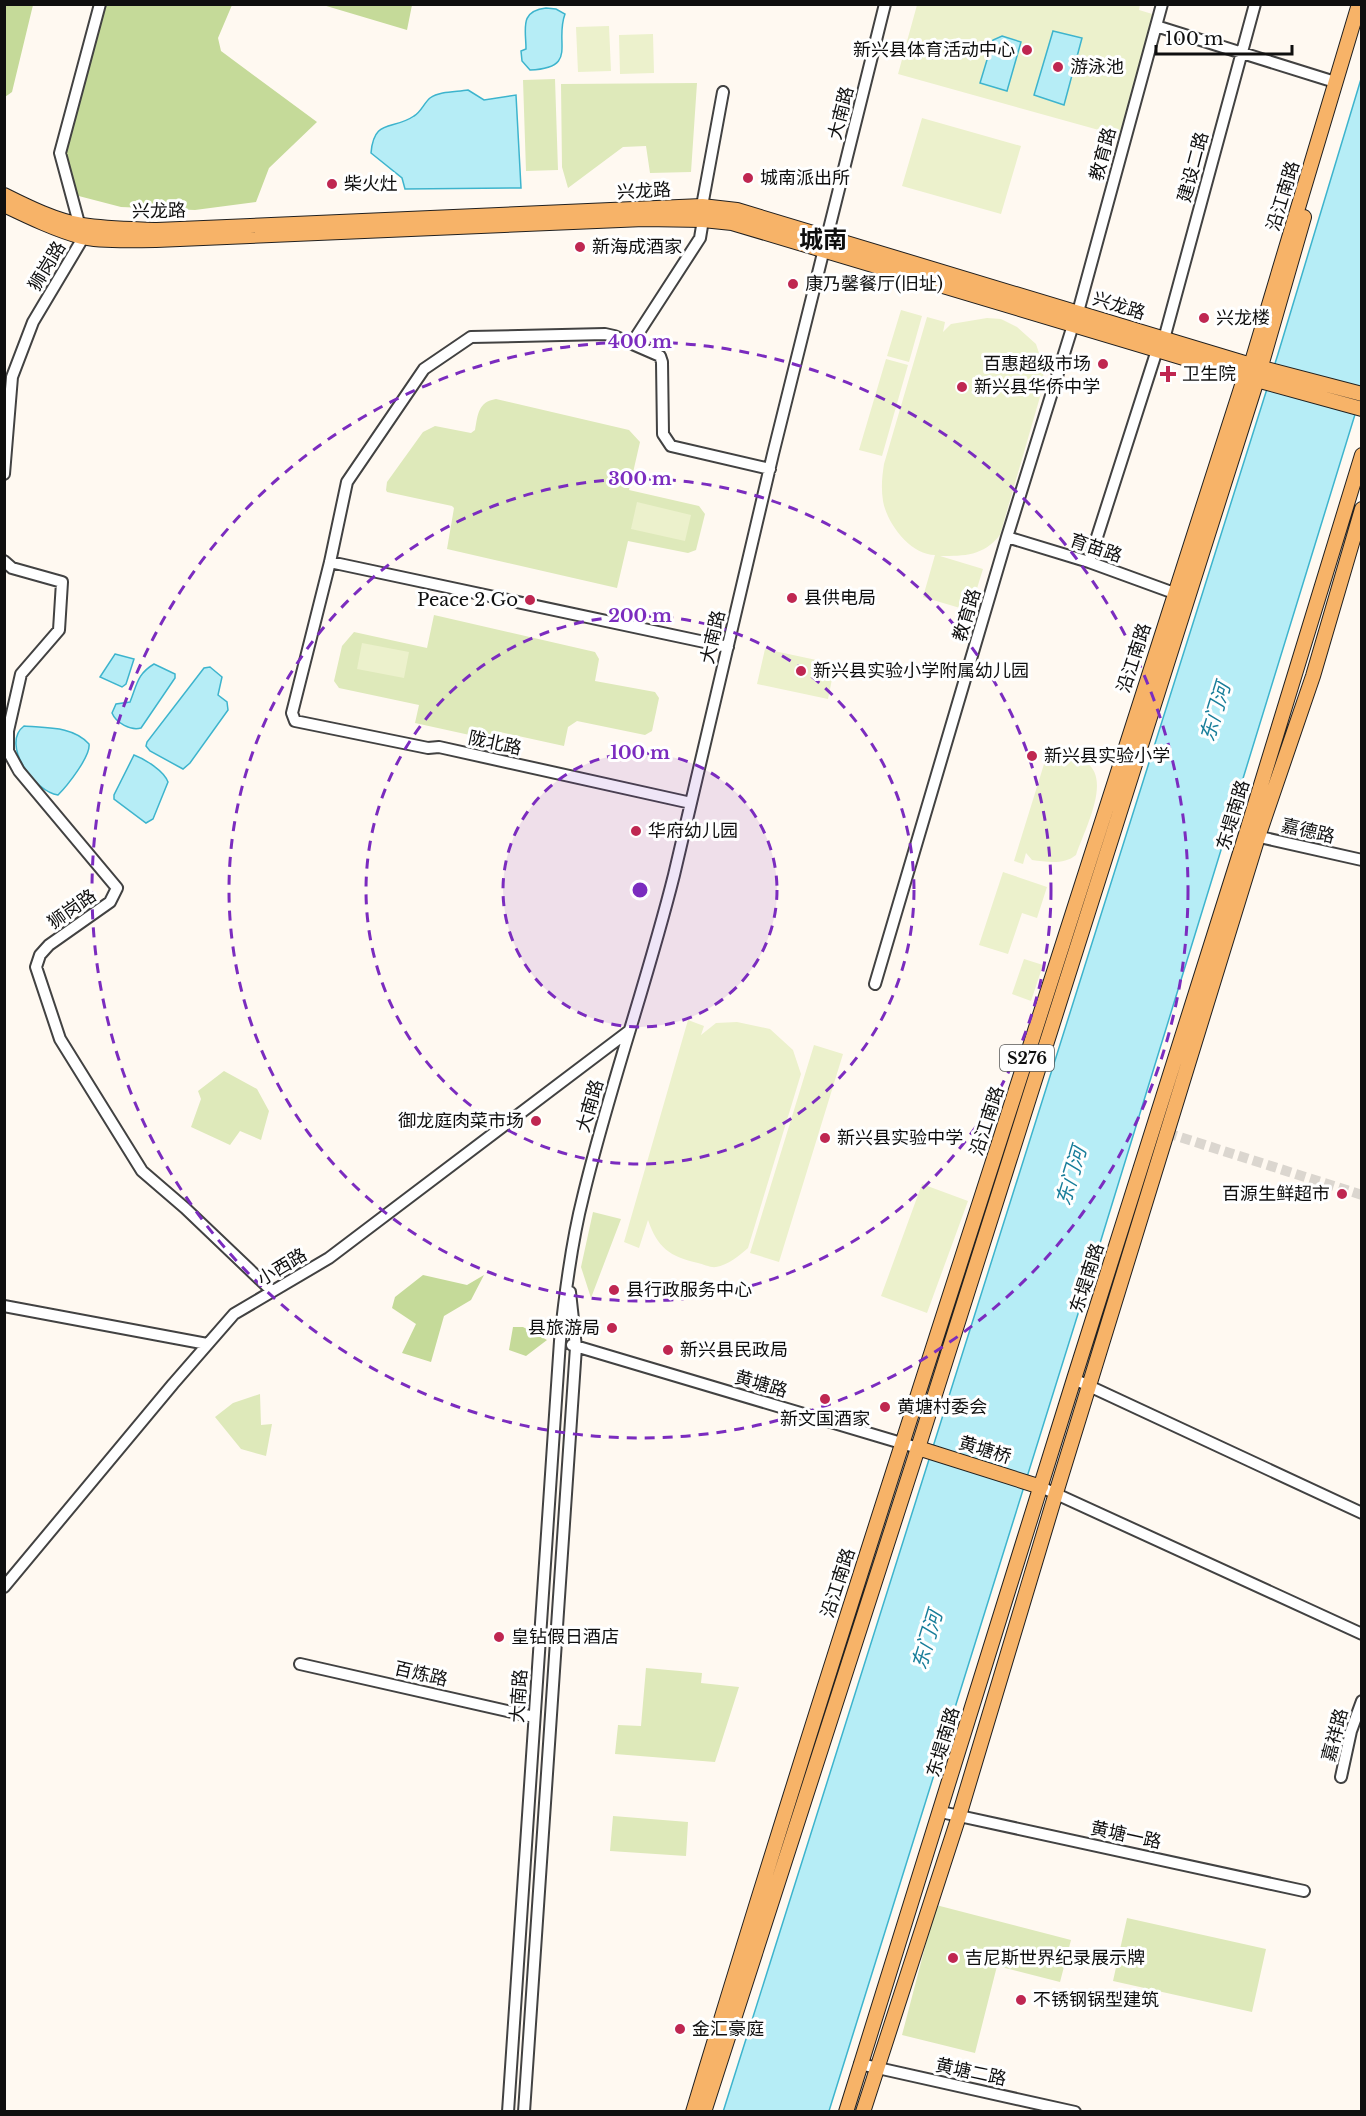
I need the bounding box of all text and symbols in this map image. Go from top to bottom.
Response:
scale bar [1156,18,1292,56]
text: 100 m [1165,28,1223,50]
place label: 新兴县体育活动中心 [853,39,1015,61]
marker: 新兴县体育活动中心 [1020,43,1034,57]
place label: 游泳池 [1070,56,1124,78]
marker: 游泳池 [1051,60,1065,74]
street label: 大南路 [824,84,858,142]
street label: 教育路 [1085,125,1121,183]
street label: 建设二路 [1173,129,1213,205]
street label: 沿江南路 [1262,158,1304,234]
place label: 城南派出所 [760,167,850,189]
marker: 城南派出所 [741,171,755,185]
place label: 柴火灶 [344,173,398,195]
marker: 柴火灶 [325,177,339,191]
street label: 兴龙路 [616,179,672,203]
street label: 兴龙路 [132,200,186,222]
district label: 城南 [799,225,847,254]
place label: 新海成酒家 [592,236,682,258]
street label: 狮岗路 [24,237,70,295]
marker: 新海成酒家 [573,240,587,254]
place label: 康乃馨餐厅(旧址) [805,273,943,295]
marker: 康乃馨餐厅(旧址) [786,277,800,291]
street label: 兴龙路 [1090,288,1148,324]
place label: 兴龙楼 [1216,307,1270,329]
marker: 兴龙楼 [1197,311,1211,325]
text: 400 m [608,331,672,353]
place label: 百惠超级市场 [983,353,1091,375]
marker: 百惠超级市场 [1096,357,1110,371]
place label: 卫生院 [1182,363,1236,385]
marker: 卫生院 [1159,365,1177,383]
place label: 新兴县华侨中学 [974,376,1100,398]
marker: 新兴县华侨中学 [955,380,969,394]
text: 300 m [608,468,672,490]
street label: 育苗路 [1067,529,1125,567]
street label: 教育路 [949,586,985,644]
place label: 县供电局 [804,587,876,609]
place label: Peace 2 Go [417,589,518,611]
marker: 县供电局 [785,591,799,605]
marker: Peace 2 Go [523,593,537,607]
text: 200 m [608,605,672,627]
street label: 大南路 [696,608,730,666]
street label: 沿江南路 [1112,620,1156,696]
place label: 新兴县实验小学附属幼儿园 [813,660,1029,682]
marker: 新兴县实验小学附属幼儿园 [794,664,808,678]
water label: 东门河 [1195,676,1236,744]
street label: 陇北路 [466,727,524,759]
text: 100 m [610,742,670,764]
place label: 新兴县实验小学 [1044,745,1170,767]
marker: 新兴县实验小学 [1025,749,1039,763]
street label: 东堤南路 [1212,777,1254,853]
street label: 嘉德路 [1279,814,1337,848]
place label: 华府幼儿园 [648,820,738,842]
marker: 华府幼儿园 [629,824,643,838]
centre of rings [630,880,650,900]
street label: 狮岗路 [44,885,100,933]
road number: S276 [1000,1045,1054,1071]
street label: 大南路 [572,1077,608,1135]
street label: 沿江南路 [965,1083,1009,1159]
place label: 御龙庭肉菜市场 [398,1110,524,1132]
marker: 御龙庭肉菜市场 [529,1114,543,1128]
place label: 新兴县实验中学 [837,1127,963,1149]
marker: 新兴县实验中学 [818,1131,832,1145]
water label: 东门河 [1051,1140,1092,1208]
place label: 百源生鲜超市 [1222,1183,1330,1205]
marker: 百源生鲜超市 [1335,1187,1349,1201]
street label: 东堤南路 [1065,1240,1109,1316]
street label: 小西路 [253,1244,311,1290]
place label: 县行政服务中心 [626,1279,752,1301]
marker: 县行政服务中心 [607,1283,621,1297]
place label: 县旅游局 [528,1317,600,1339]
marker: 县旅游局 [605,1321,619,1335]
place label: 新兴县民政局 [680,1339,788,1361]
marker: 新兴县民政局 [661,1343,675,1357]
street label: 黄塘路 [732,1366,790,1402]
marker: 新文国酒家 [818,1392,832,1406]
place label: 黄塘村委会 [897,1396,987,1418]
marker: 黄塘村委会 [878,1400,892,1414]
place label: 新文国酒家 [780,1408,870,1430]
street label: 黄塘桥 [956,1432,1014,1468]
street label: 沿江南路 [816,1545,860,1621]
water label: 东门河 [907,1604,948,1672]
place label: 皇钻假日酒店 [511,1626,619,1648]
marker: 皇钻假日酒店 [492,1630,506,1644]
street label: 百炼路 [392,1657,450,1691]
street label: 大南路 [506,1668,532,1724]
street label: 东堤南路 [922,1704,964,1780]
street label: 嘉祥路 [1317,1706,1353,1764]
street label: 黄塘一路 [1088,1817,1164,1853]
place label: 吉尼斯世界纪录展示牌 [965,1947,1145,1969]
marker: 吉尼斯世界纪录展示牌 [946,1951,960,1965]
place label: 不锈钢锅型建筑 [1033,1989,1159,2011]
marker: 不锈钢锅型建筑 [1014,1993,1028,2007]
place label: 金汇豪庭 [692,2018,764,2040]
marker: 金汇豪庭 [673,2022,687,2036]
street label: 黄塘二路 [933,2054,1009,2090]

